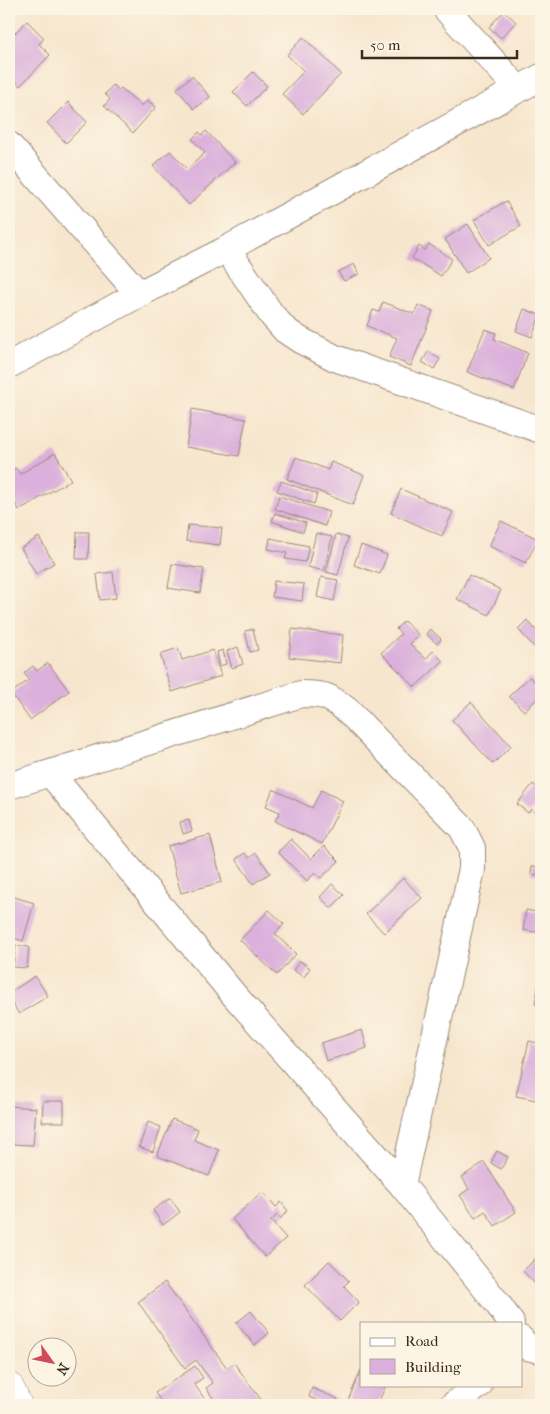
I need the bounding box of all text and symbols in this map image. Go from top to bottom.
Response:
scale bar [362,28,518,60]
text: 50 m [370,36,401,54]
legend [360,1322,522,1386]
text: Road [405,1332,439,1350]
north arrow [28,1336,78,1386]
text: Building [405,1358,462,1376]
text: N [52,1360,73,1378]

